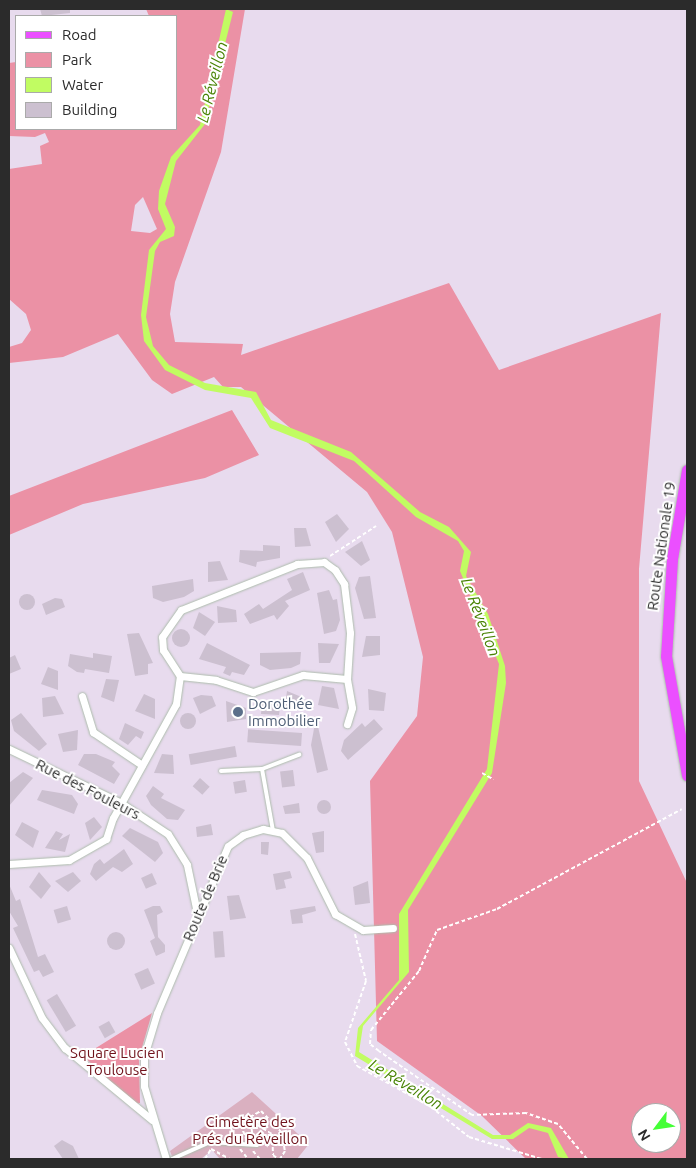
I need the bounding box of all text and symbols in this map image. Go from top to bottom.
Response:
legend [15,15,178,130]
text: Road [62,26,97,43]
water label: Le Réveillon [193,40,231,124]
text: Park [62,51,92,68]
text: Water [62,76,103,93]
text: Building [62,101,117,118]
street label: Route Nationale 19 [643,480,679,612]
water label: Le Réveillon [457,575,505,659]
place label: Dorothée Immobilier [248,694,320,729]
marker: Dorothée Immobilier [232,706,244,718]
street label: Rue des Fouleurs [33,755,143,823]
street label: Route de Brie [179,852,231,944]
park label: Square Lucien Toulouse [70,1043,164,1078]
water label: Le Réveillon [366,1054,446,1114]
north arrow [631,1103,681,1153]
park label: Cimetère des Prés du Réveillon [192,1112,308,1147]
text: N [634,1127,654,1144]

